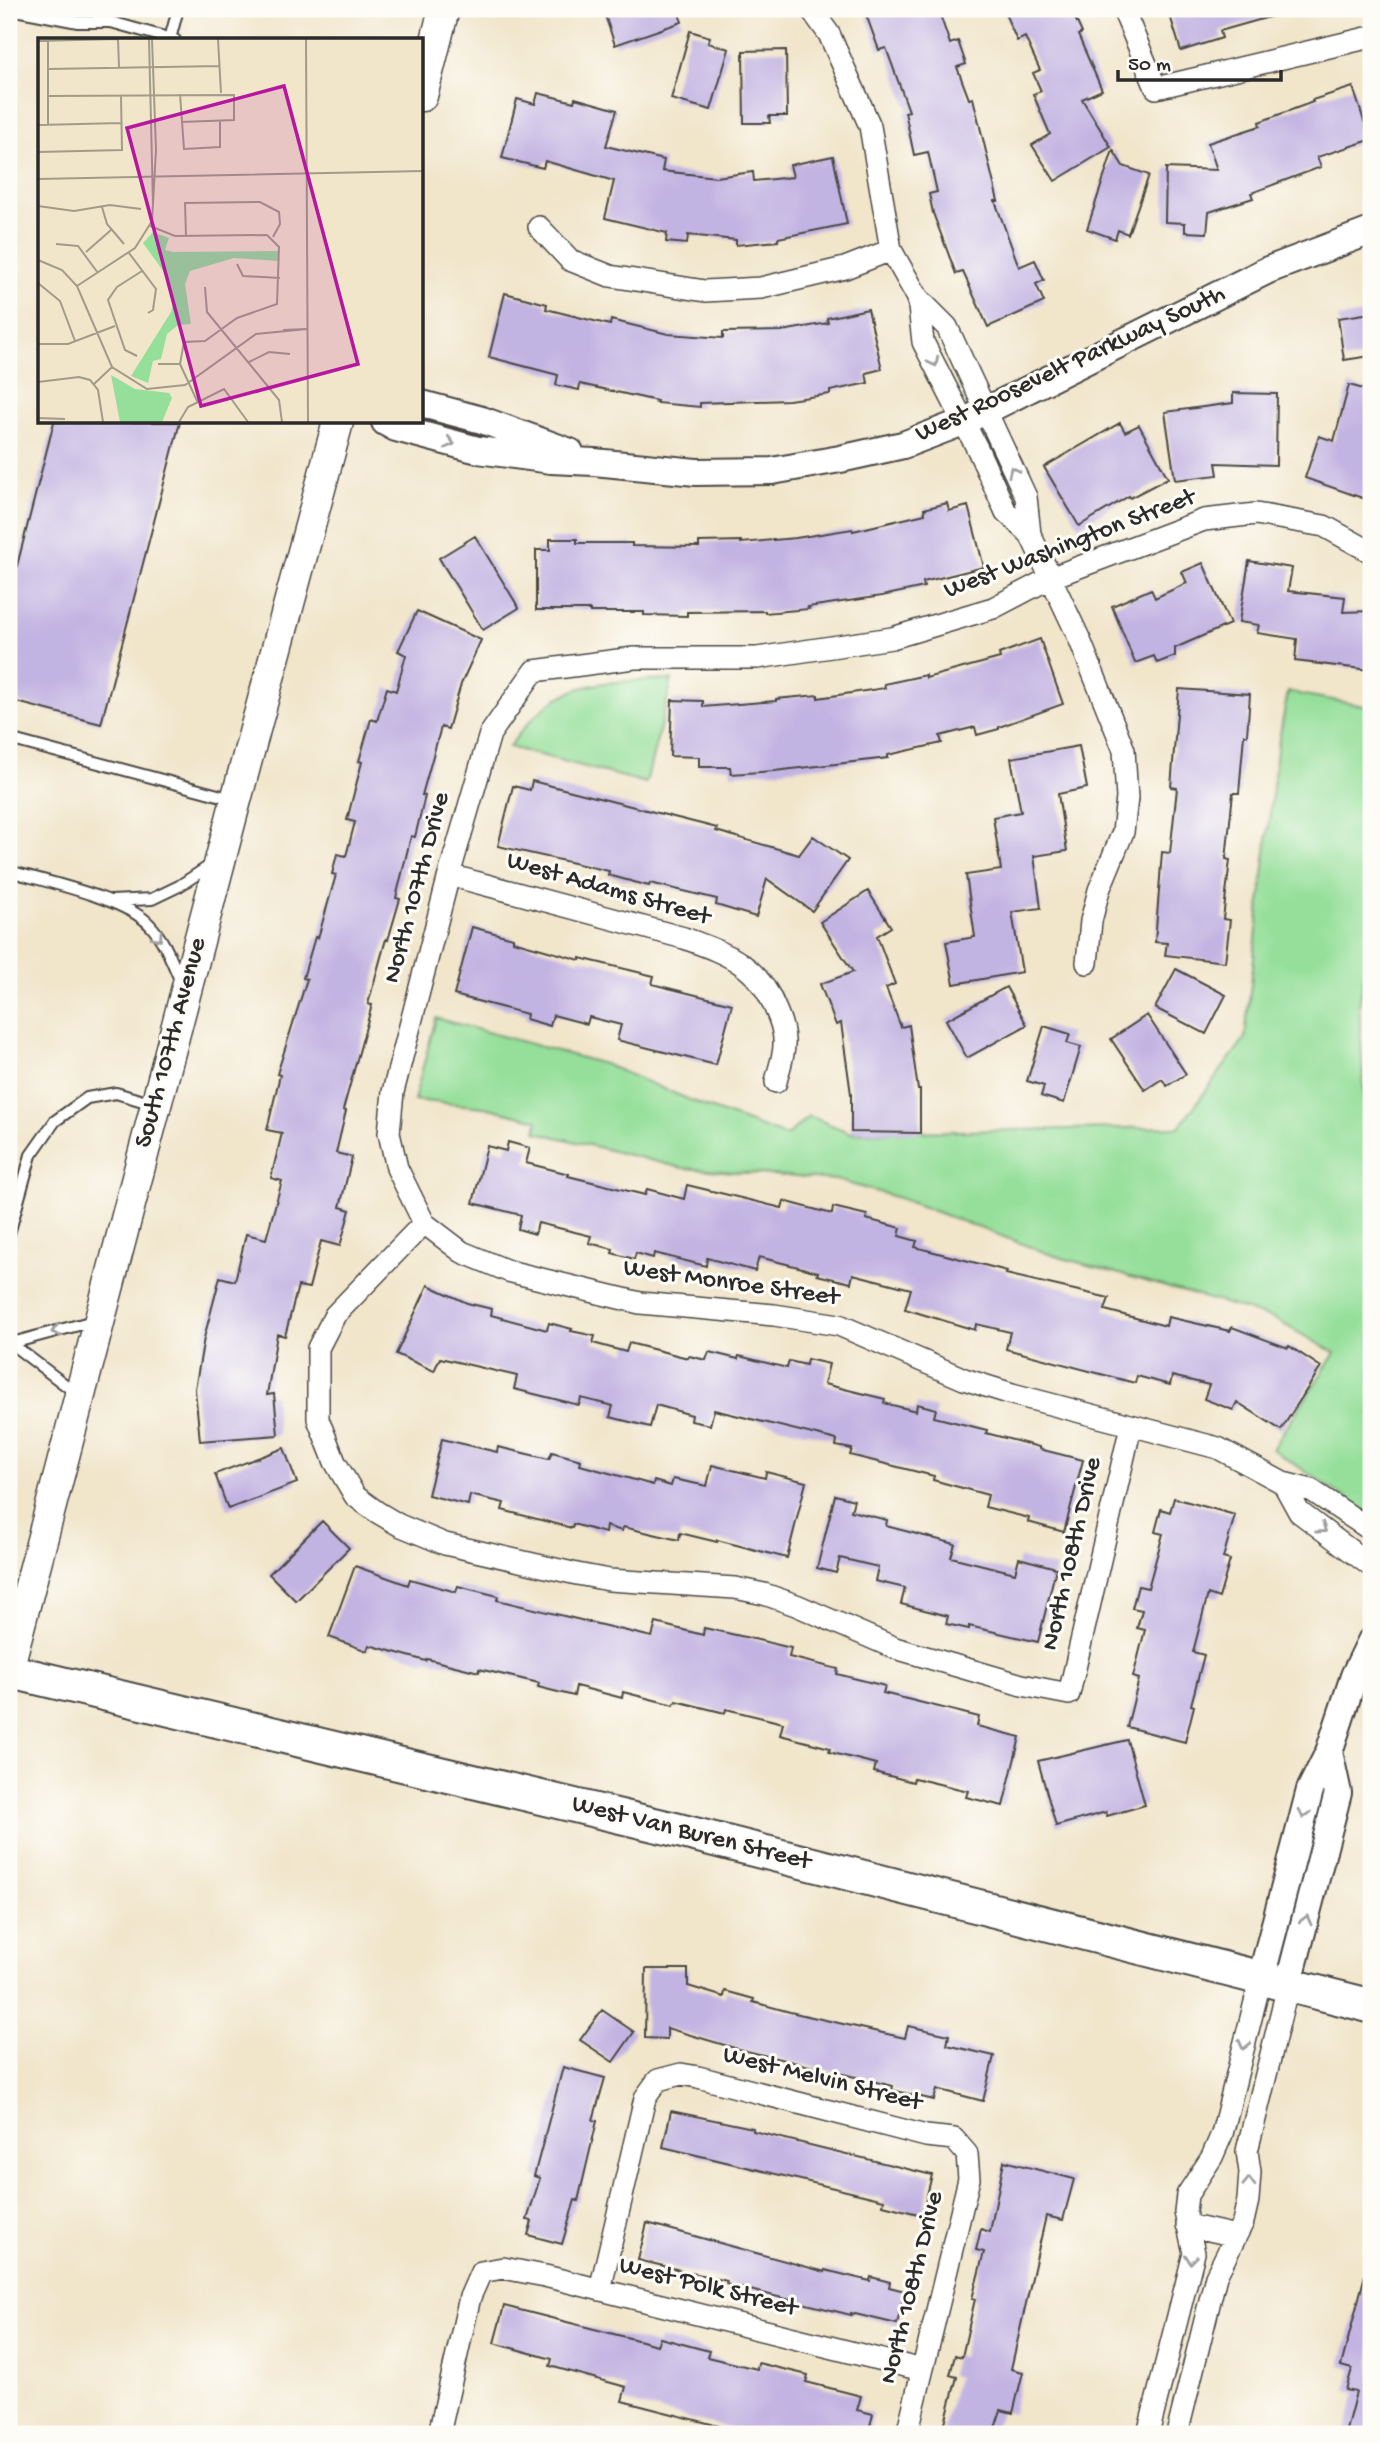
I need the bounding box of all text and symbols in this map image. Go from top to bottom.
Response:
inset map [38,38,424,424]
scale bar [1118,38,1280,82]
text: 50 m [1128,54,1171,79]
street label: West Roosevelt Parkway South [911,279,1231,451]
one-way arrow [925,355,939,367]
one-way arrow [444,435,456,449]
one-way arrow [1008,466,1022,478]
street label: West Washington Street [940,482,1202,607]
street label: North 107th Drive [378,788,459,987]
street label: West Adams Street [503,846,716,935]
one-way arrow [150,929,163,942]
street label: South 107th Avenue [129,934,215,1151]
street label: West Monroe Street [621,1254,843,1315]
one-way arrow [50,1323,62,1337]
street label: North 108th Drive [1036,1454,1110,1654]
one-way arrow [1314,1521,1327,1533]
street label: West Van Buren Street [568,1789,816,1879]
one-way arrow [1298,1808,1312,1820]
one-way arrow [1298,1914,1312,1926]
one-way arrow [1238,2039,1252,2051]
street label: West Melvin Street [719,2040,927,2120]
one-way arrow [1241,2176,1256,2187]
street label: North 108th Drive [874,2188,952,2387]
street label: West Polk Street [616,2251,803,2326]
one-way arrow [1183,2253,1198,2264]

